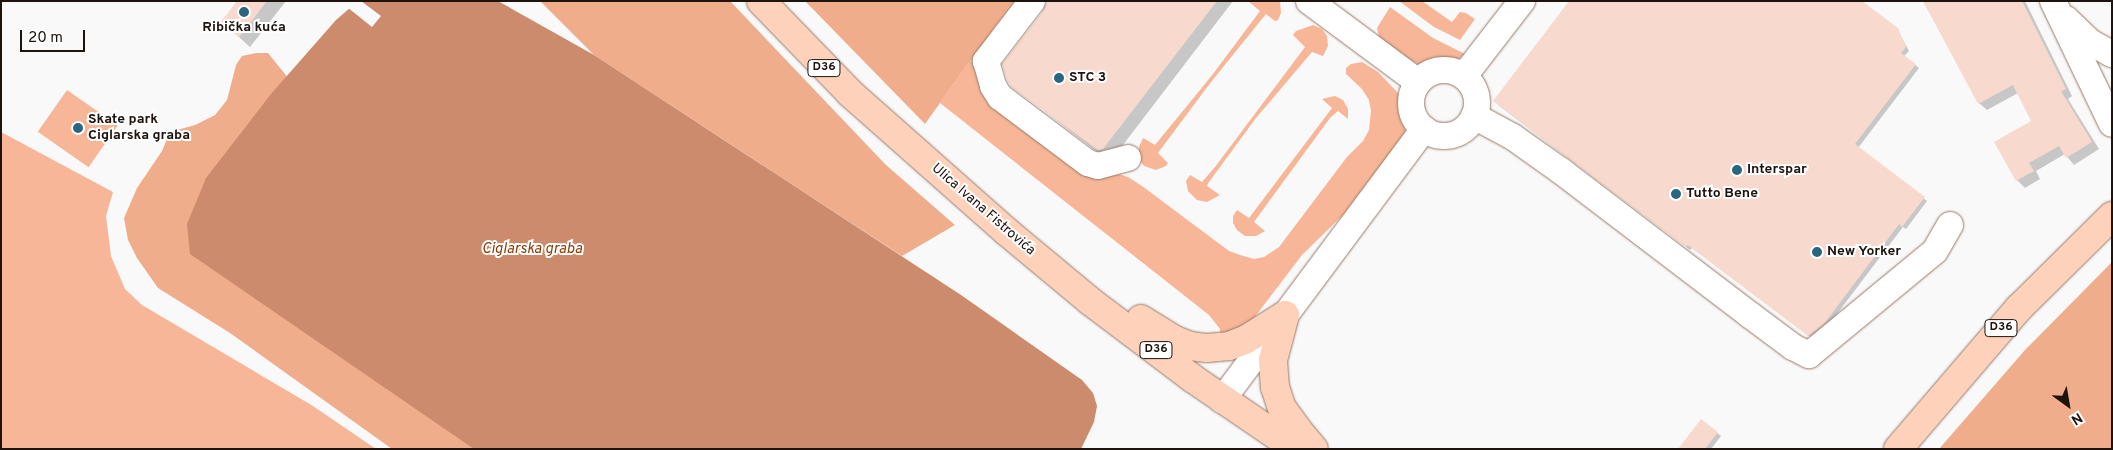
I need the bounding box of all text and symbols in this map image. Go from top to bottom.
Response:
marker: Ribička kuća [238,6,250,18]
scale bar [22,20,88,52]
place label: Ribička kuća [202,20,286,36]
text: 20 m [28,29,63,48]
road number: D36 [806,58,842,78]
place label: STC 3 [1069,70,1106,86]
marker: STC 3 [1053,72,1065,84]
place label: Skate park Ciglarska graba [88,112,190,144]
marker: Skate park Ciglarska graba [72,122,84,134]
street label: Ulica Ivana Fistrovića [928,160,1038,260]
place label: Interspar [1747,162,1807,178]
marker: Interspar [1731,164,1743,176]
place label: Tutto Bene [1686,186,1758,202]
marker: Tutto Bene [1670,188,1682,200]
water label: Ciglarska graba [482,241,582,259]
place label: New Yorker [1827,244,1902,260]
marker: New Yorker [1811,246,1823,258]
road number: D36 [1984,318,2018,338]
road number: D36 [1138,340,1174,360]
north arrow [2043,380,2093,430]
text: N [2067,408,2085,428]

